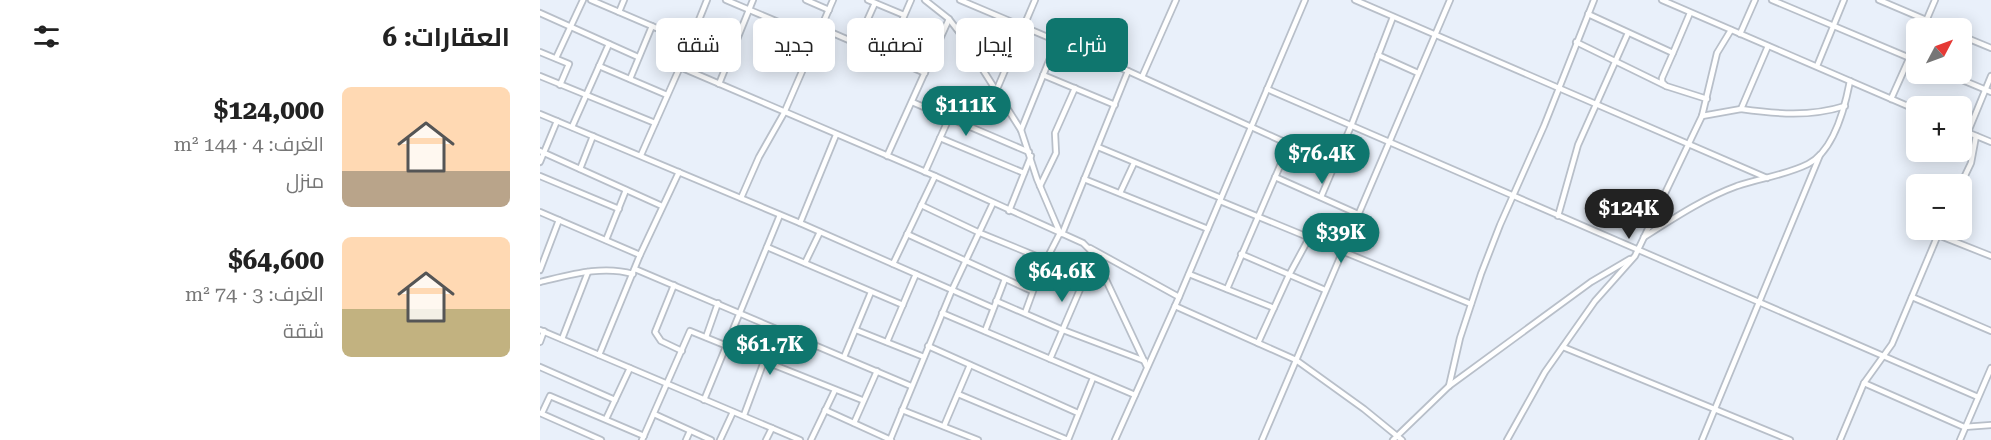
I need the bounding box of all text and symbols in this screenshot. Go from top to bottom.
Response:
chip: شقة [656,18,741,72]
chip: جديد [753,18,835,72]
chip: تصفية [847,18,944,72]
chip: إيجار [956,18,1034,72]
chip: شراء [1046,18,1128,72]
north arrow [1906,18,1972,84]
map controls [1906,18,1972,240]
icon: filters [30,20,63,53]
text: العقارات: 6 [383,22,510,52]
pin: $111K [924,86,1008,137]
text: $111K [936,93,996,117]
text: $124,000 [214,95,324,125]
button: + [1906,96,1972,162]
icon: home [390,111,462,183]
text: الغرف: 4 · 144 m² [174,132,324,156]
pin: $76.4K [1273,134,1371,185]
text: $76.4K [1289,141,1355,165]
text: منزل [286,169,324,193]
button: − [1906,174,1972,240]
pin: $124K [1587,189,1671,240]
text: $124K [1599,196,1659,220]
pin: $39K [1305,213,1377,264]
text: $39K [1316,220,1366,244]
text: $64,600 [228,245,324,275]
pin: $64.6K [1013,252,1111,303]
text: $64.6K [1029,259,1095,283]
icon: home [390,261,462,333]
text: الغرف: 3 · 74 m² [185,282,324,306]
text: شقة [283,319,324,343]
pin: $61.7K [721,325,819,376]
text: $61.7K [737,332,803,356]

